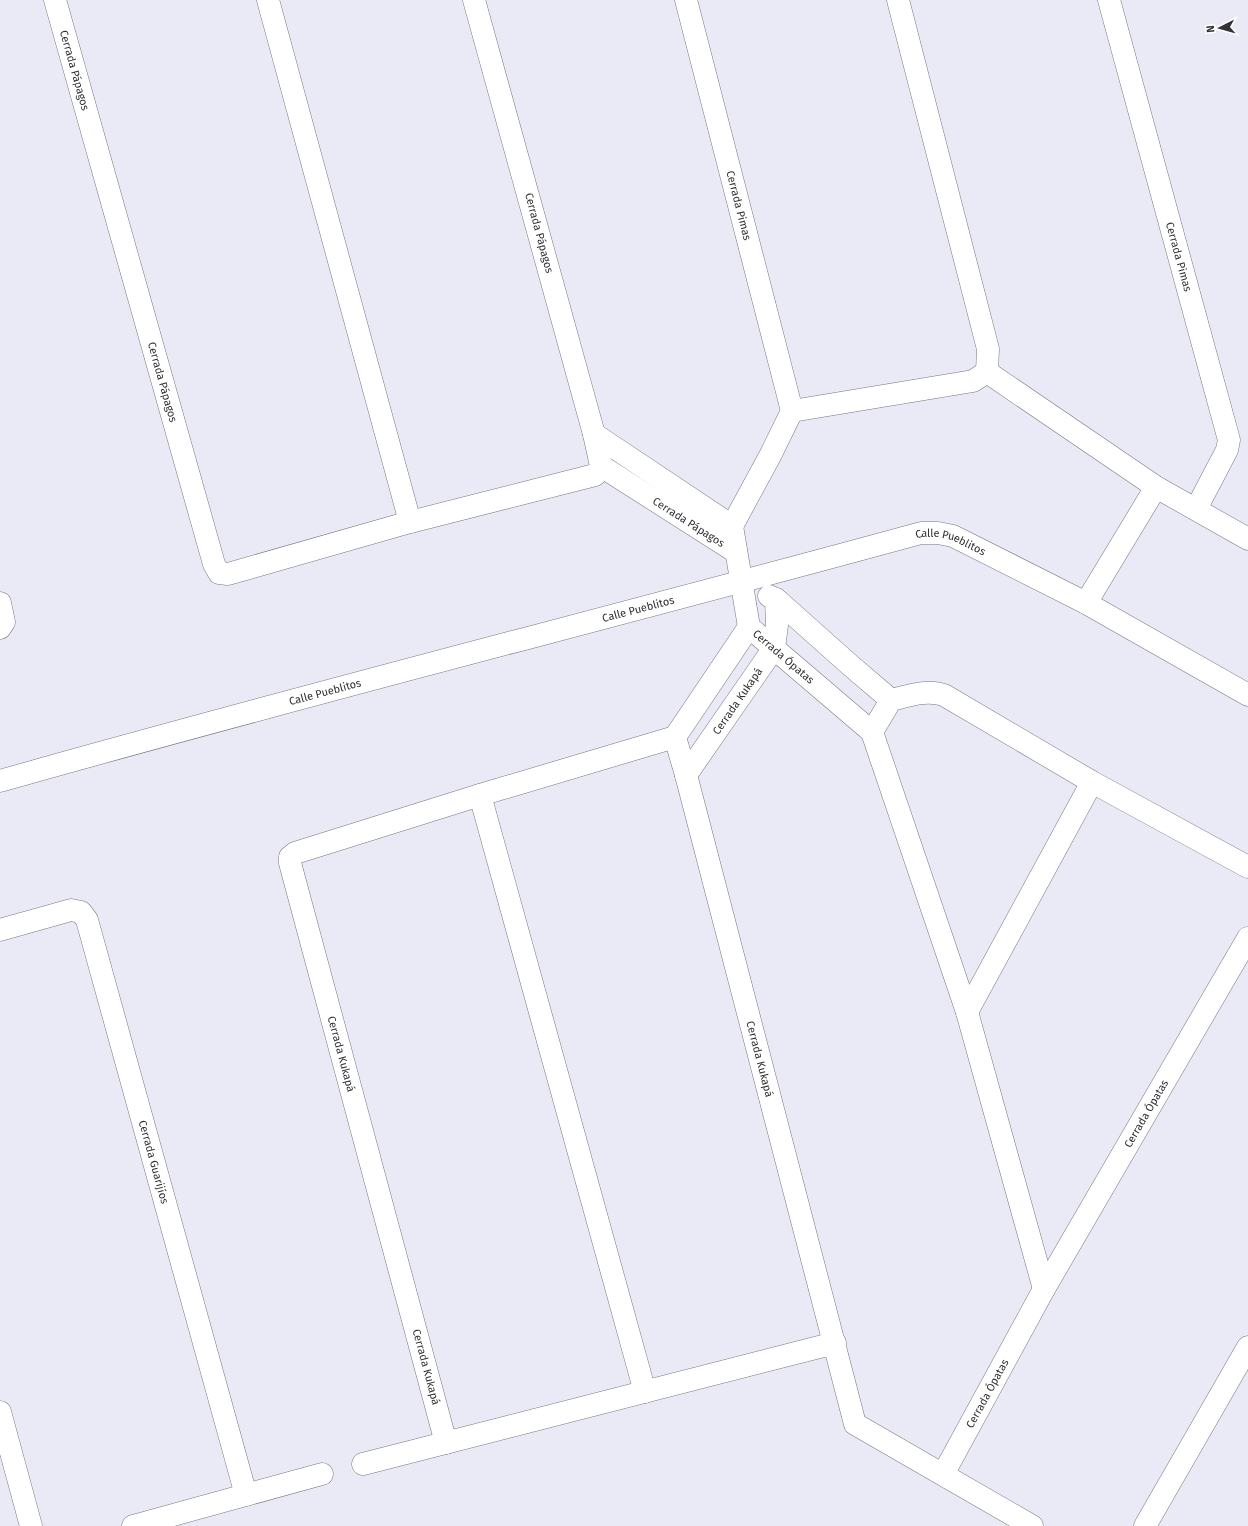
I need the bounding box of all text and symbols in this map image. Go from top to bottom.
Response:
north arrow [1200,8,1240,48]
text: N [1204,25,1217,33]
street label: Cerrada Pápagos [57,29,92,112]
street label: Cerrada Pimas [724,169,754,242]
street label: Cerrada Pápagos [522,191,556,275]
street label: Cerrada Pimas [1163,220,1195,293]
street label: Cerrada Pápagos [145,341,180,424]
street label: Cerrada Pápagos [650,494,727,550]
street label: Calle Pueblitos [914,527,988,558]
street label: Calle Pueblitos [601,593,676,625]
street label: Cerrada Ópatas [750,627,817,686]
street label: Cerrada Kukapá [710,665,765,737]
street label: Calle Pueblitos [288,676,362,708]
street label: Cerrada Kukapá [325,1015,357,1093]
street label: Cerrada Kukapá [744,1019,776,1098]
street label: Cerrada Ópatas [1121,1077,1171,1150]
street label: Cerrada Guarijíos [136,1119,172,1205]
street label: Cerrada Kukapá [410,1328,442,1406]
street label: Cerrada Ópatas [963,1357,1011,1430]

